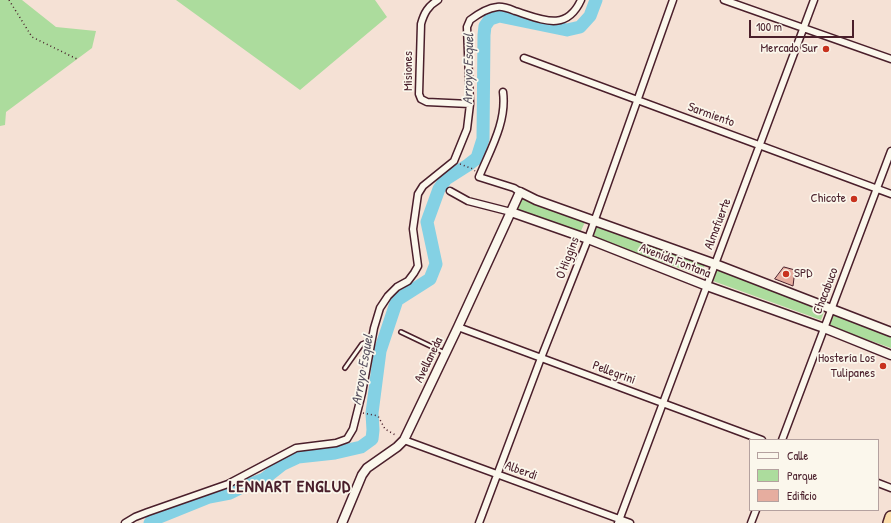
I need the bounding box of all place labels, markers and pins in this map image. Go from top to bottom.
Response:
place label: Mercado Sur [760,41,818,57]
marker: Mercado Sur [821,44,831,54]
place label: Chicote [811,191,846,207]
marker: Chicote [849,194,859,204]
place label: SPD [794,266,812,282]
marker: SPD [781,269,791,279]
place label: Hostería Los Tulipanes [818,351,875,382]
marker: Hostería Los Tulipanes [878,361,888,371]

